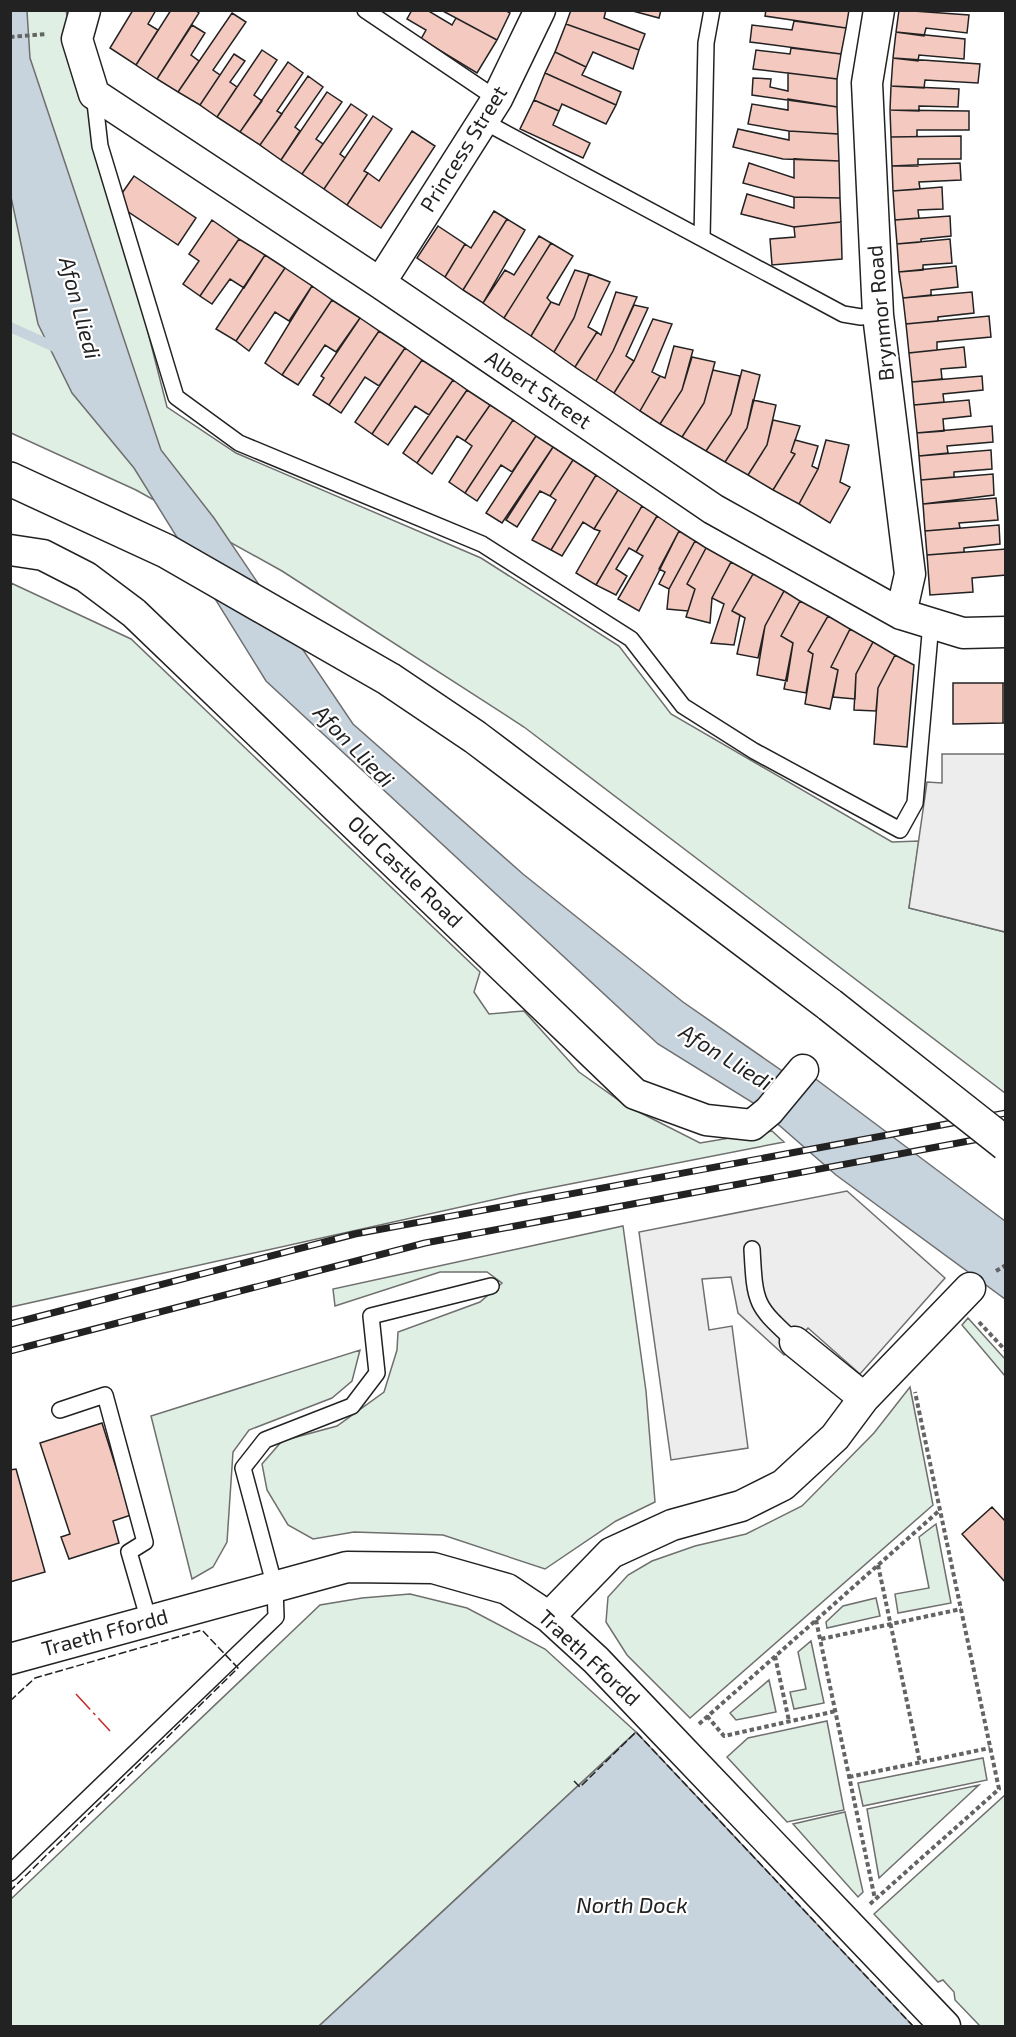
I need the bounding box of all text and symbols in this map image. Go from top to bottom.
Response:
street label: Princess Street [414,81,511,216]
street label: Brynmor Road [861,244,898,382]
water label: Afon Lliedi [55,253,107,362]
street label: Albert Street [481,344,596,433]
water label: Afon Lliedi [308,698,400,792]
street label: Old Castle Road [344,810,469,932]
water label: Afon Lliedi [674,1017,778,1095]
street label: Traeth Ffordd [39,1603,170,1660]
street label: Traeth Ffordd [534,1604,646,1710]
water label: North Dock [576,1891,688,1917]

